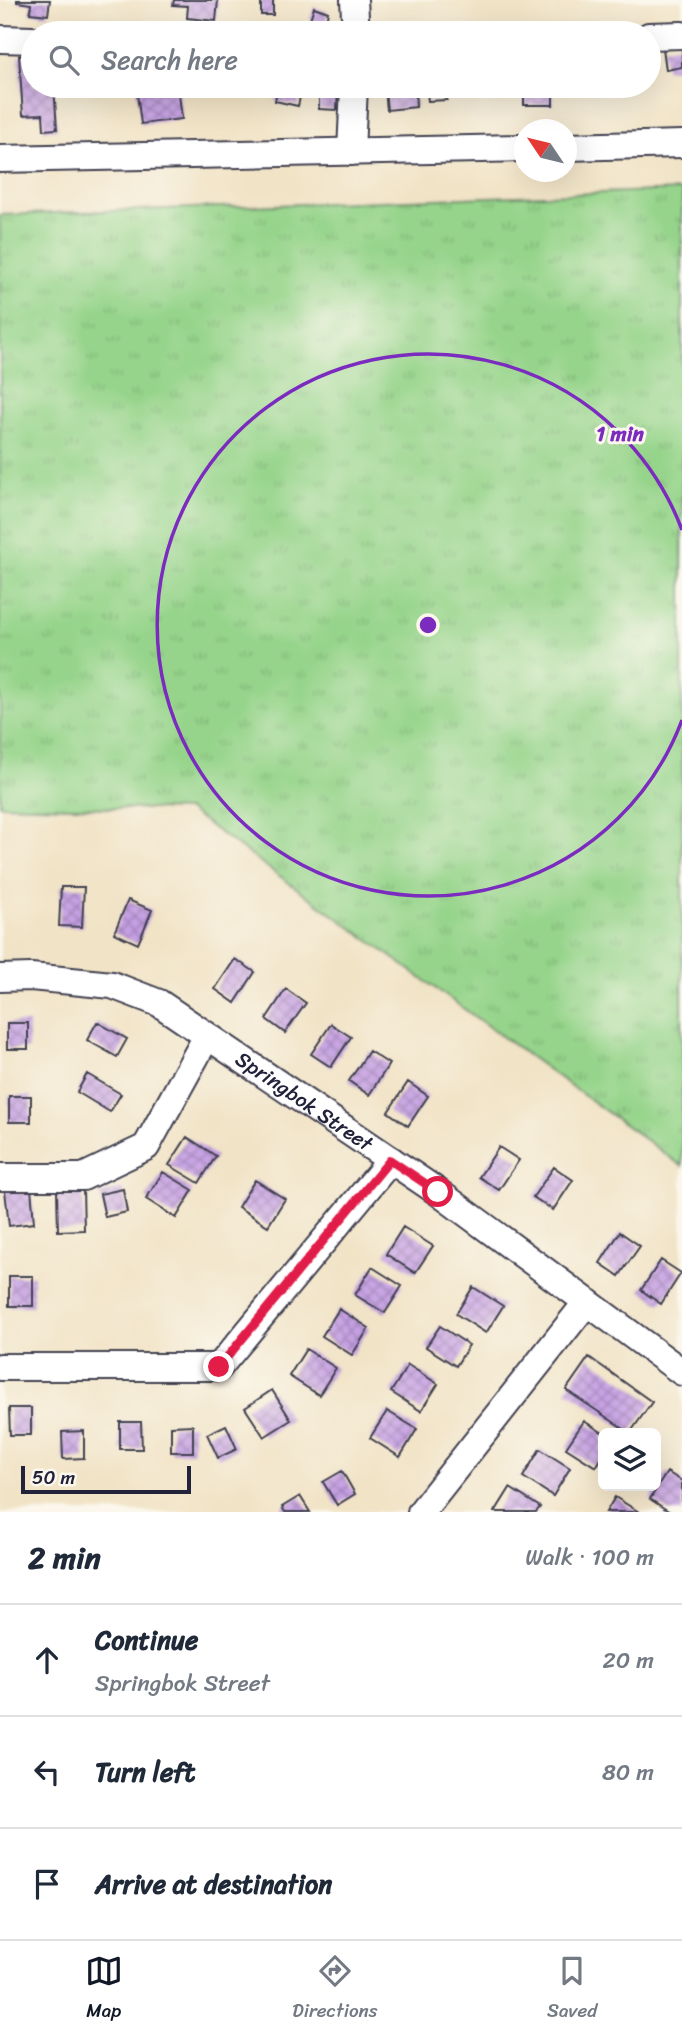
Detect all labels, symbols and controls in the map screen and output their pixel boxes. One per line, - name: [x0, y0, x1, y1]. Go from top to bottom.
- search box: [21, 21, 661, 98]
- text: Search here: [101, 37, 238, 83]
- icon: search: [45, 41, 83, 79]
- north arrow: [514, 119, 577, 182]
- text: 1 min: [596, 415, 645, 453]
- centre of rings: [416, 613, 440, 637]
- street label: Springbok Street: [227, 1041, 382, 1163]
- route start: [422, 1176, 453, 1207]
- route end: [203, 1351, 234, 1382]
- map controls: [598, 1428, 661, 1491]
- button: layers: [598, 1428, 661, 1491]
- text: 50 m: [32, 1461, 75, 1494]
- scale bar: [21, 1463, 191, 1495]
- text: 2 min: [28, 1531, 101, 1585]
- text: Walk · 100 m: [525, 1537, 654, 1578]
- text: Continue: [95, 1617, 198, 1663]
- text: 20 m: [603, 1640, 654, 1681]
- icon: ahead: [28, 1641, 66, 1679]
- text: Springbok Street: [95, 1663, 270, 1704]
- text: Turn left: [95, 1749, 195, 1795]
- text: 80 m: [602, 1752, 654, 1793]
- icon: left: [28, 1753, 66, 1791]
- text: Arrive at destination: [95, 1861, 332, 1907]
- icon: arrive: [28, 1865, 66, 1903]
- tab: Map: [85, 1952, 123, 2027]
- tab: Directions: [292, 1952, 378, 2027]
- tab: Saved: [547, 1952, 597, 2027]

